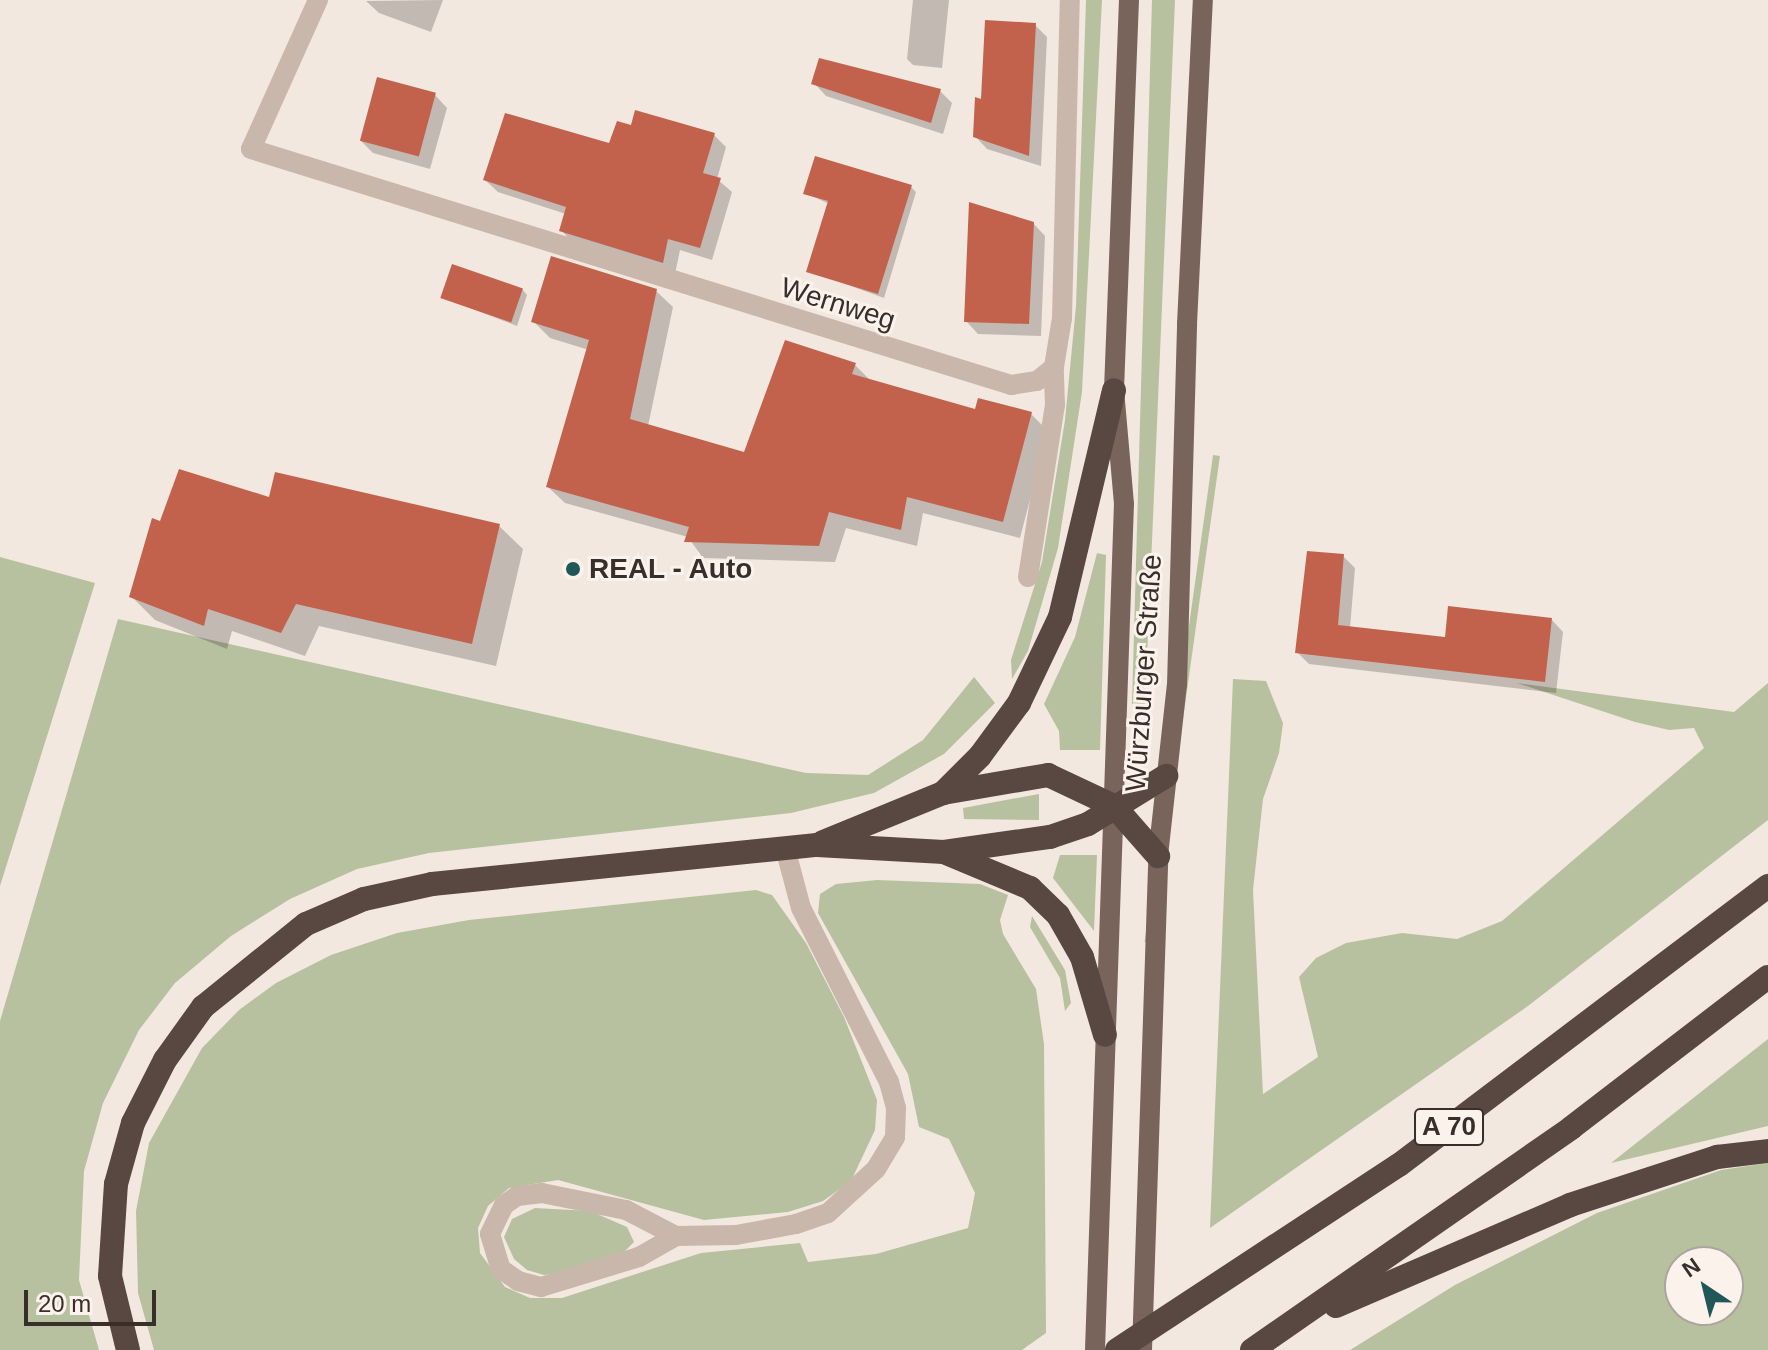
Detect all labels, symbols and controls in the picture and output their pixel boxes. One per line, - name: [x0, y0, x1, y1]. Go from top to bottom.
- street label: Wernweg: [777, 271, 899, 337]
- place label: REAL - Auto: [589, 552, 754, 586]
- street label: Würzburger Straße: [1119, 553, 1169, 793]
- marker: REAL - Auto: [564, 560, 582, 578]
- road number: A 70: [1413, 1105, 1485, 1149]
- north arrow: [1664, 1246, 1744, 1326]
- text: N: [1677, 1253, 1705, 1282]
- scale bar: [28, 1274, 160, 1324]
- text: 20 m: [38, 1290, 91, 1317]

